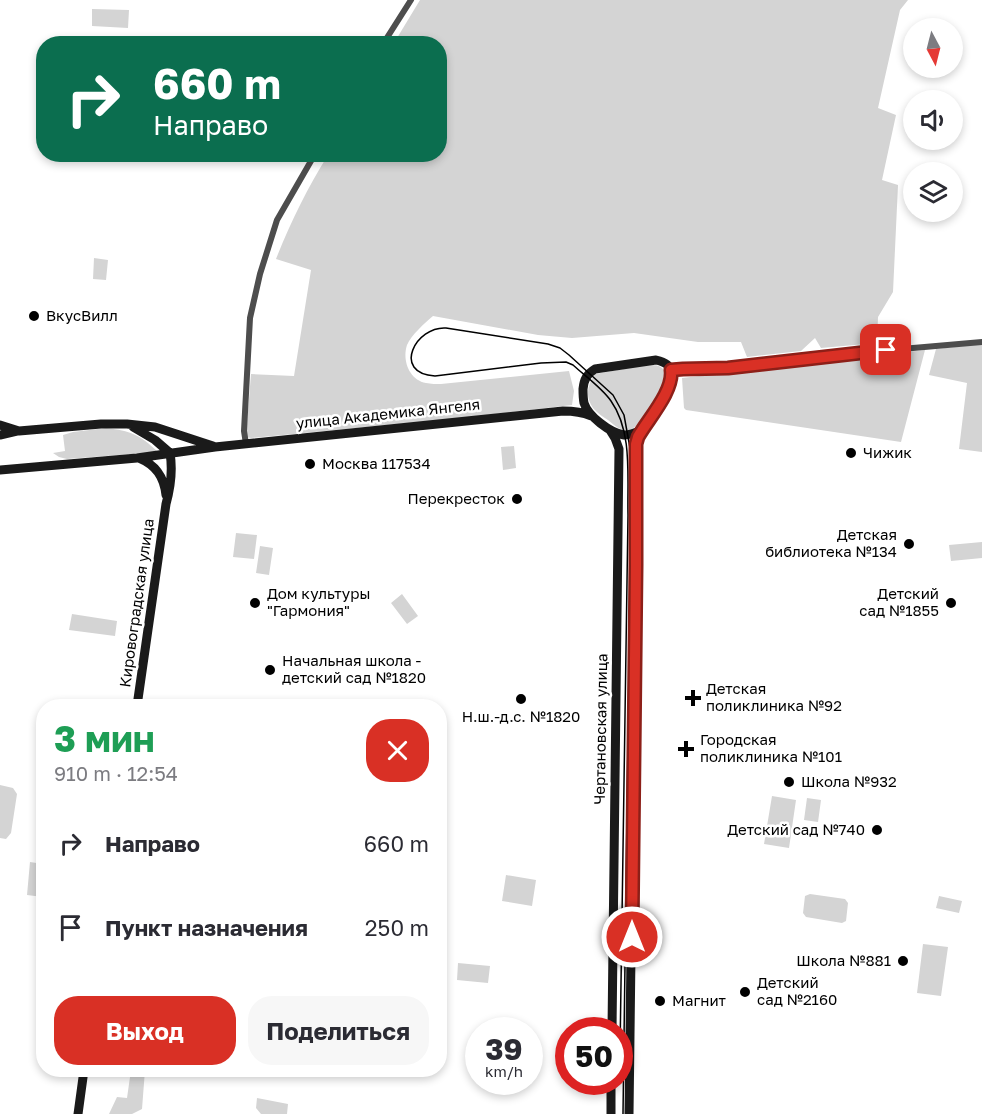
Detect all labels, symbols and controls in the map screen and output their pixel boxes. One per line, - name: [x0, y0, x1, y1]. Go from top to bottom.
- north arrow: [903, 18, 963, 78]
- map controls: [903, 18, 963, 222]
- text: 660 m: [153, 58, 281, 108]
- icon: right: [54, 60, 132, 138]
- button: sound: [903, 90, 963, 150]
- text: Направо: [153, 109, 268, 141]
- button: layers: [903, 162, 963, 222]
- place label: ВкусВилл: [46, 306, 118, 324]
- marker: ВкусВилл: [27, 309, 41, 323]
- pin: [860, 324, 911, 375]
- icon: arrive: [869, 333, 902, 366]
- street label: улица Академика Янгеля: [295, 394, 481, 432]
- place label: Чижик: [863, 443, 912, 461]
- marker: Чижик: [844, 446, 858, 460]
- place label: Москва 117534: [322, 454, 431, 472]
- marker: Москва 117534: [303, 457, 317, 471]
- place label: Перекресток: [408, 489, 505, 507]
- marker: Перекресток: [510, 492, 524, 506]
- street label: Кировоградская улица: [115, 517, 157, 688]
- place label: Детская библиотека №134: [765, 525, 897, 560]
- marker: Детская библиотека №134: [902, 537, 916, 551]
- place label: Дом культуры "Гармония": [267, 584, 370, 619]
- place label: Детский сад №1855: [859, 584, 939, 619]
- marker: Дом культуры "Гармония": [248, 596, 262, 610]
- marker: Детский сад №1855: [944, 596, 958, 610]
- place label: Начальная школа - детский сад №1820: [282, 651, 426, 686]
- street label: Чертановская улица: [590, 653, 610, 805]
- marker: Начальная школа - детский сад №1820: [263, 663, 277, 677]
- place label: Детская поликлиника №92: [706, 679, 842, 714]
- marker: Детская поликлиника №92: [684, 689, 702, 707]
- marker: Н.ш.-д.с. №1820: [514, 692, 528, 706]
- place label: Н.ш.-д.с. №1820: [462, 707, 580, 725]
- text: 3 мин: [54, 717, 155, 760]
- button: close: [366, 719, 429, 782]
- place label: Городская поликлиника №101: [700, 730, 842, 765]
- marker: Городская поликлиника №101: [677, 740, 695, 758]
- text: 910 m · 12:54: [54, 761, 178, 785]
- place label: Школа №932: [801, 772, 897, 790]
- marker: Школа №932: [782, 775, 796, 789]
- place label: Детский сад №740: [727, 820, 865, 838]
- marker: Детский сад №740: [870, 823, 884, 837]
- icon: right: [54, 827, 87, 860]
- text: Направо: [105, 830, 200, 857]
- text: 660 m: [364, 830, 429, 857]
- position arrow: [600, 905, 664, 969]
- icon: arrive: [54, 911, 87, 944]
- text: Пункт назначения: [105, 914, 308, 941]
- text: 250 m: [365, 914, 429, 941]
- place label: Школа №881: [796, 951, 891, 969]
- marker: Школа №881: [896, 954, 910, 968]
- place label: Детский сад №2160: [757, 973, 837, 1008]
- marker: Детский сад №2160: [738, 985, 752, 999]
- place label: Магнит: [672, 991, 727, 1009]
- marker: Магнит: [653, 994, 667, 1008]
- button: Выход: [54, 996, 236, 1065]
- button: Поделиться: [248, 996, 429, 1065]
- speed limit sign: 50: [555, 1017, 633, 1095]
- text: 39: [485, 1031, 523, 1067]
- text: km/h: [485, 1062, 523, 1080]

